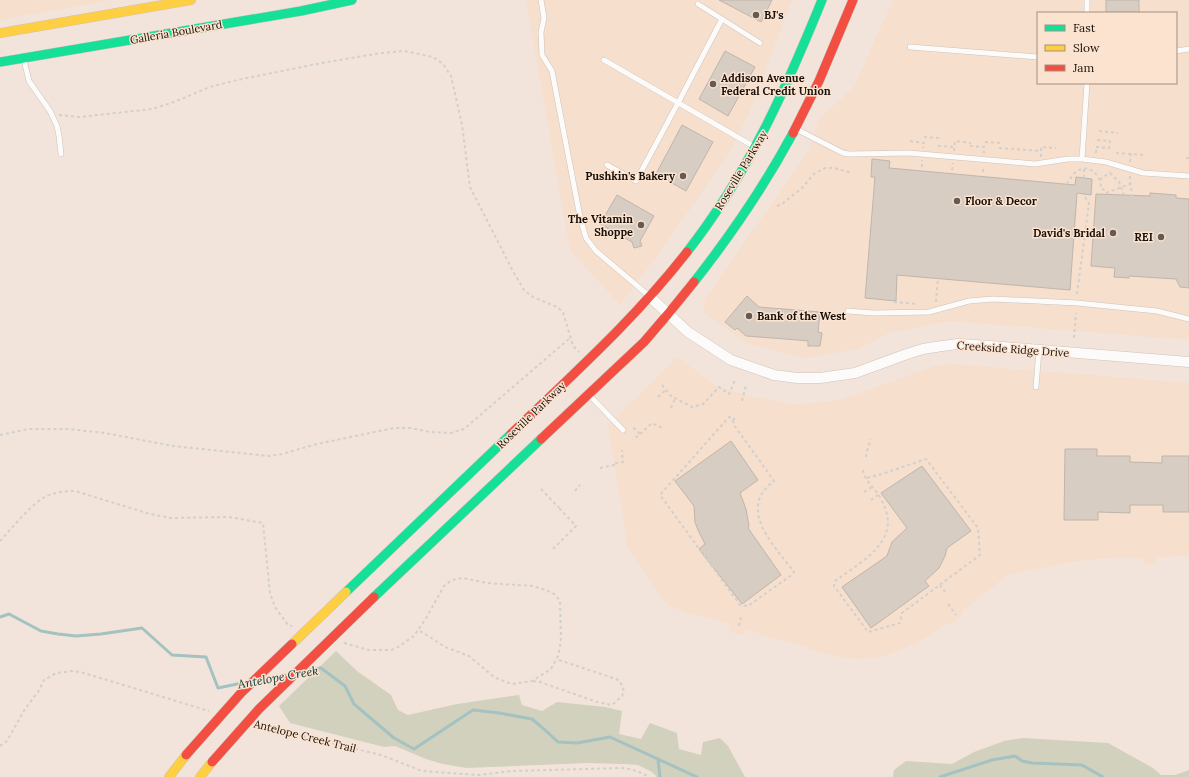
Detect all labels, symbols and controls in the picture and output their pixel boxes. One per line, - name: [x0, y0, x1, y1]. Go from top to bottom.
- place label: BJ's: [764, 8, 784, 22]
- marker: BJ's: [751, 10, 761, 20]
- legend: [1037, 12, 1177, 84]
- street label: Galleria Boulevard: [129, 17, 224, 47]
- text: Fast: [1073, 20, 1096, 35]
- text: Slow: [1073, 40, 1100, 55]
- text: Jam: [1072, 60, 1094, 75]
- place label: Addison Avenue Federal Credit Union: [721, 71, 831, 98]
- marker: Addison Avenue Federal Credit Union: [708, 79, 718, 89]
- street label: Roseville Parkway: [712, 127, 770, 212]
- place label: Pushkin's Bakery: [585, 169, 676, 183]
- marker: Pushkin's Bakery: [678, 171, 688, 181]
- place label: Floor & Decor: [965, 194, 1038, 208]
- marker: Floor & Decor: [952, 196, 962, 206]
- place label: The Vitamin Shoppe: [568, 212, 633, 239]
- marker: The Vitamin Shoppe: [636, 220, 646, 230]
- place label: David's Bridal: [1033, 226, 1106, 240]
- marker: David's Bridal: [1108, 228, 1118, 238]
- place label: REI: [1134, 230, 1153, 244]
- marker: REI: [1156, 232, 1166, 242]
- place label: Bank of the West: [757, 309, 846, 323]
- marker: Bank of the West: [744, 311, 754, 321]
- street label: Creekside Ridge Drive: [956, 338, 1070, 360]
- street label: Roseville Parkway: [494, 378, 569, 452]
- water label: Antelope Creek: [236, 663, 319, 692]
- street label: Antelope Creek Trail: [251, 716, 358, 755]

